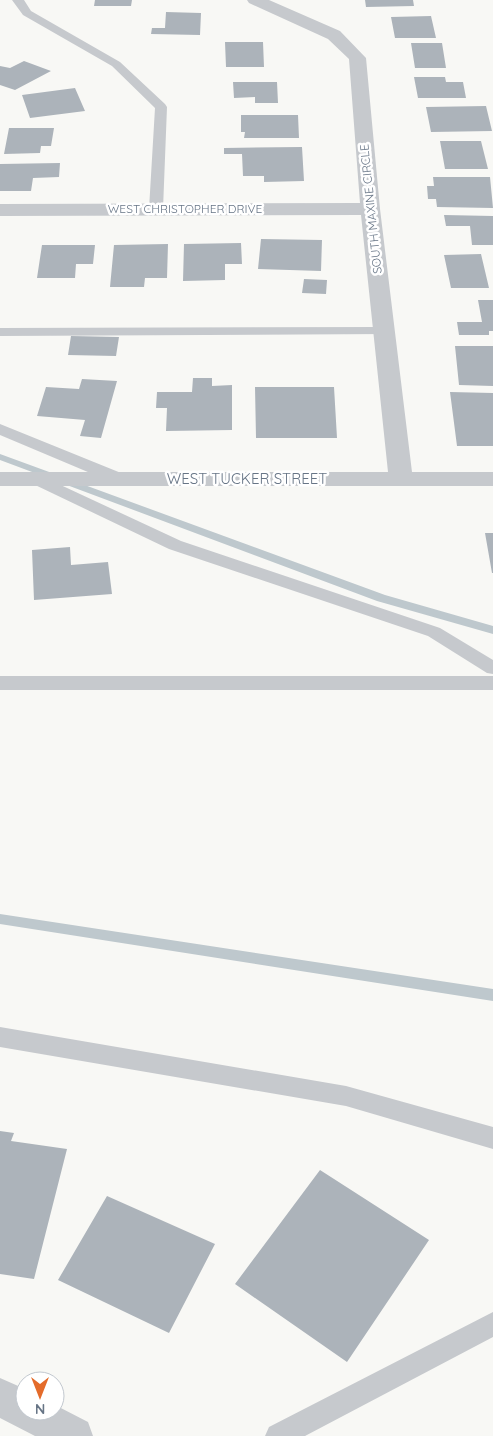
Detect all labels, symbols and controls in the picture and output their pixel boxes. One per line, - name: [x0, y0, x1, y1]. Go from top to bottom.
- street label: SOUTH MAXINE CIRCLE: [356, 143, 385, 275]
- street label: WEST CHRISTOPHER DRIVE: [108, 201, 262, 216]
- street label: WEST TUCKER STREET: [167, 469, 327, 488]
- north arrow: [15, 1371, 65, 1421]
- text: N: [35, 1400, 45, 1418]

